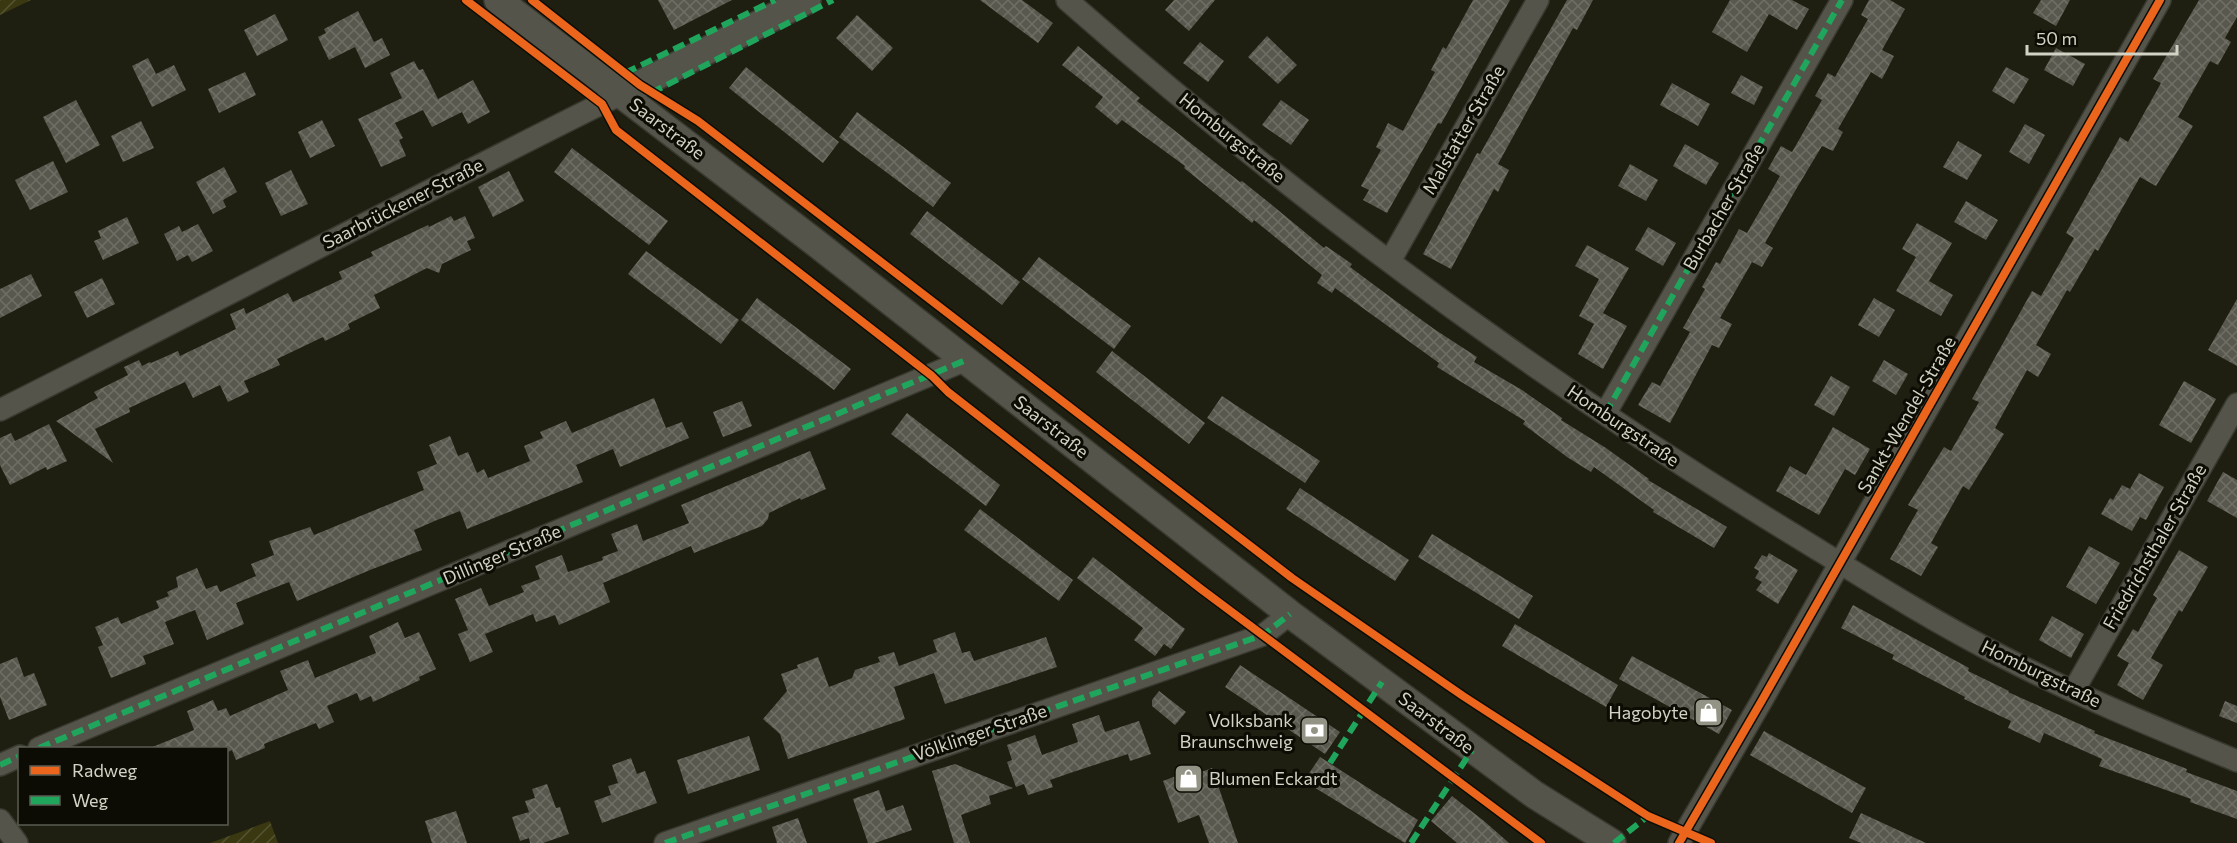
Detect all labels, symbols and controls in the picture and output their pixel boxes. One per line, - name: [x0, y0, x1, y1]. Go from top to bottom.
- scale bar: [2027, 18, 2177, 56]
- text: 50 m: [2036, 27, 2077, 49]
- street label: Malstatter Straße: [1417, 61, 1509, 198]
- street label: Homburgstraße: [1175, 88, 1290, 187]
- street label: Saarstraße: [626, 93, 710, 164]
- street label: Burbacher Straße: [1678, 139, 1768, 274]
- street label: Saarbrückener Straße: [319, 153, 487, 253]
- street label: Sankt-Wendel-Straße: [1852, 332, 1960, 497]
- street label: Homburgstraße: [1564, 380, 1684, 471]
- street label: Saarstraße: [1010, 390, 1093, 462]
- street label: Friedrichsthaler Straße: [2098, 460, 2210, 633]
- street label: Dillinger Straße: [439, 519, 564, 589]
- street label: Homburgstraße: [1978, 635, 2105, 711]
- street label: Saarstraße: [1395, 687, 1479, 758]
- shop icon: Hagobyte: [1693, 697, 1725, 729]
- street label: Völklinger Straße: [910, 699, 1049, 765]
- place label: Hagobyte: [1608, 701, 1688, 723]
- place label: Volksbank Braunschweig: [1179, 709, 1293, 752]
- bank icon: Volksbank Braunschweig: [1298, 715, 1330, 747]
- legend: [18, 747, 228, 825]
- text: Radweg: [72, 759, 137, 781]
- shop icon: Blumen Eckardt: [1172, 763, 1204, 795]
- place label: Blumen Eckardt: [1209, 767, 1338, 789]
- text: Weg: [72, 789, 109, 811]

